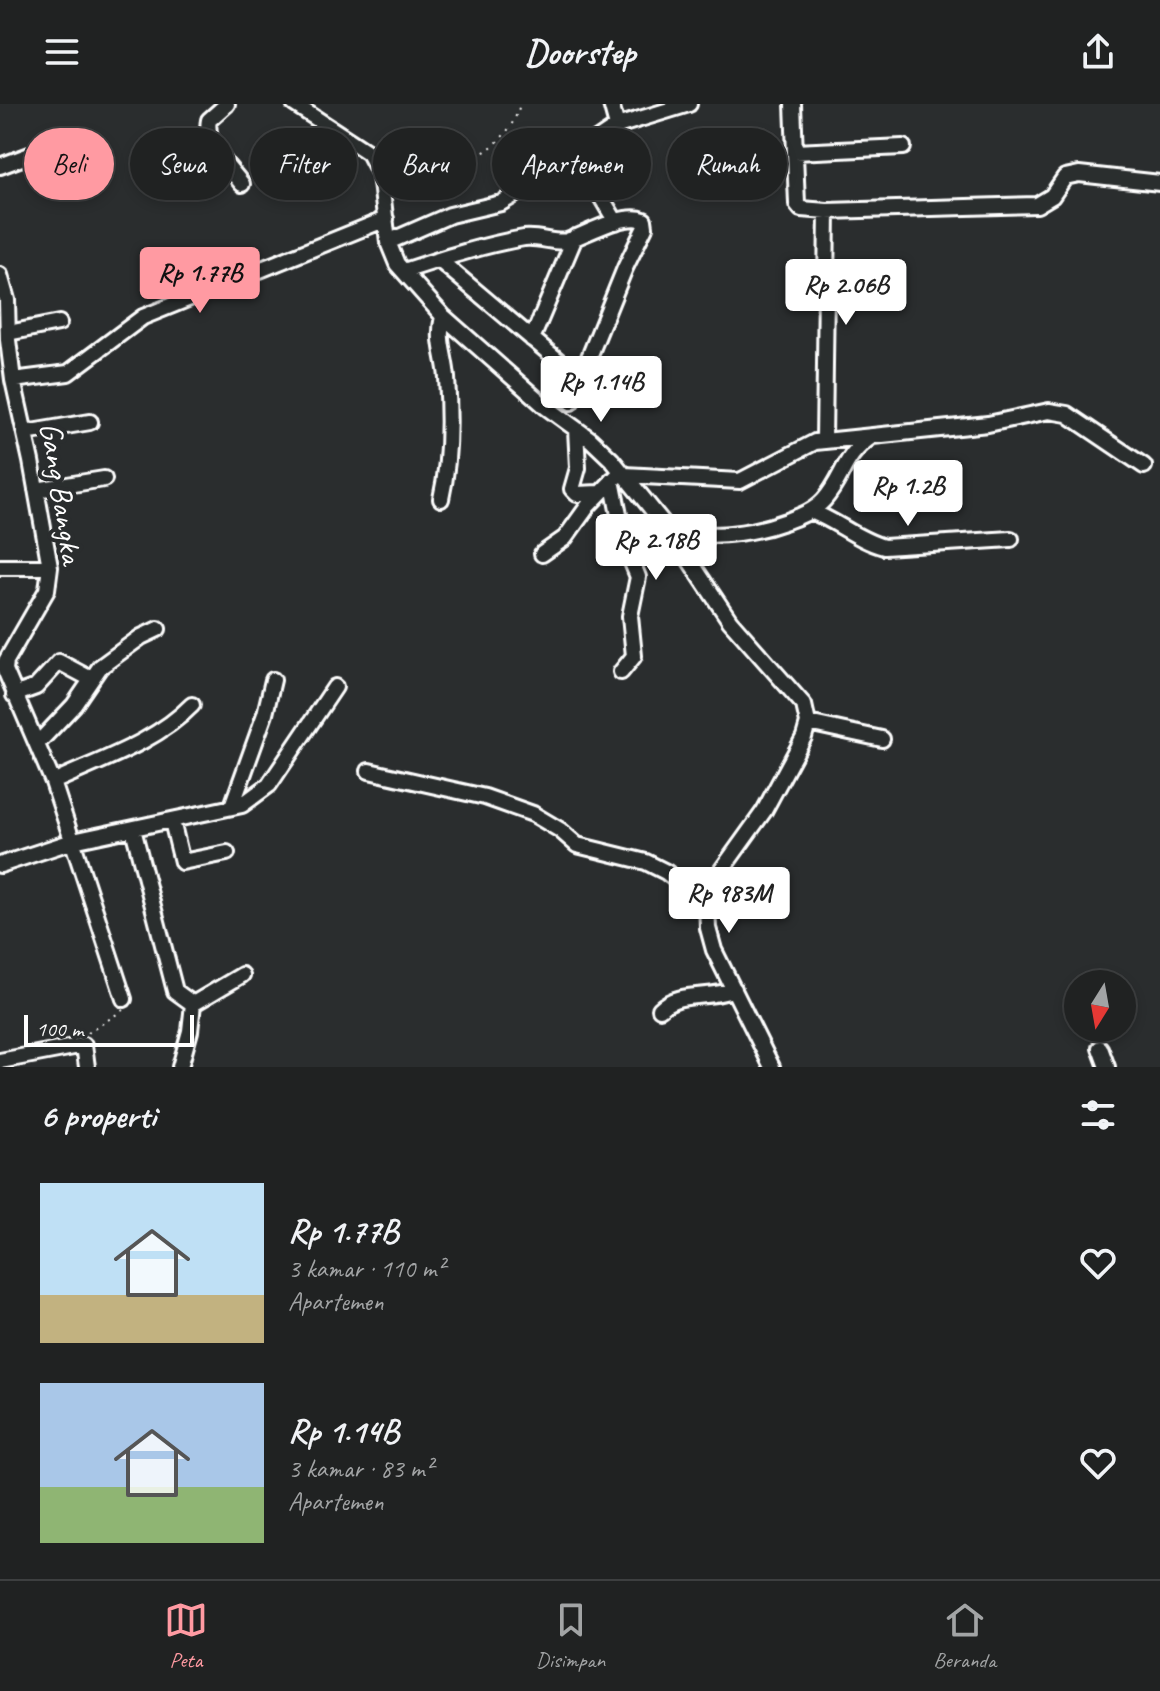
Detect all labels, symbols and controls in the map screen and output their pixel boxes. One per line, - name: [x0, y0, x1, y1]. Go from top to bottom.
- text: Doorstep: [525, 29, 635, 75]
- icon: menu: [40, 30, 84, 74]
- icon: share: [1076, 30, 1120, 74]
- chip: Beli: [24, 128, 114, 200]
- chip: Sewa: [130, 128, 234, 200]
- chip: Filter: [250, 128, 357, 200]
- chip: Baru: [373, 128, 476, 200]
- chip: Apartemen: [492, 128, 651, 200]
- chip: Rumah: [667, 128, 787, 200]
- pin: Rp 1.77B: [117, 247, 283, 315]
- text: Rp 1.77B: [158, 256, 242, 289]
- pin: Rp 2.06B: [763, 259, 929, 327]
- text: Rp 2.06B: [803, 268, 889, 301]
- pin: Rp 1.14B: [518, 356, 684, 424]
- text: Rp 1.14B: [559, 365, 643, 398]
- street label: Gang Bangka: [30, 419, 93, 570]
- pin: Rp 1.2B: [834, 460, 982, 528]
- text: Rp 1.2B: [872, 469, 944, 502]
- pin: Rp 2.18B: [573, 514, 739, 582]
- text: Rp 2.18B: [614, 523, 698, 556]
- pin: Rp 983M: [655, 867, 803, 935]
- text: Rp 983M: [687, 876, 771, 909]
- north arrow: [1064, 970, 1136, 1042]
- map controls: [1064, 970, 1136, 1042]
- scale bar: [24, 1011, 194, 1047]
- text: 100 m: [36, 1015, 83, 1043]
- icon: filters: [1076, 1093, 1120, 1137]
- text: 6 properti: [40, 1094, 156, 1137]
- text: Rp 1.77B: [288, 1209, 398, 1252]
- icon: home: [104, 1215, 200, 1311]
- icon: heart: [1076, 1241, 1120, 1285]
- text: 3 kamar · 110 m²: [288, 1252, 444, 1285]
- text: Apartemen: [288, 1285, 383, 1318]
- text: Rp 1.14B: [288, 1409, 399, 1452]
- icon: home: [104, 1415, 200, 1511]
- icon: heart: [1076, 1441, 1120, 1485]
- text: 3 kamar · 83 m²: [288, 1452, 433, 1485]
- text: Apartemen: [288, 1485, 383, 1518]
- tab: Peta: [164, 1598, 208, 1674]
- tab: Disimpan: [536, 1598, 605, 1674]
- tab: Beranda: [933, 1598, 996, 1674]

